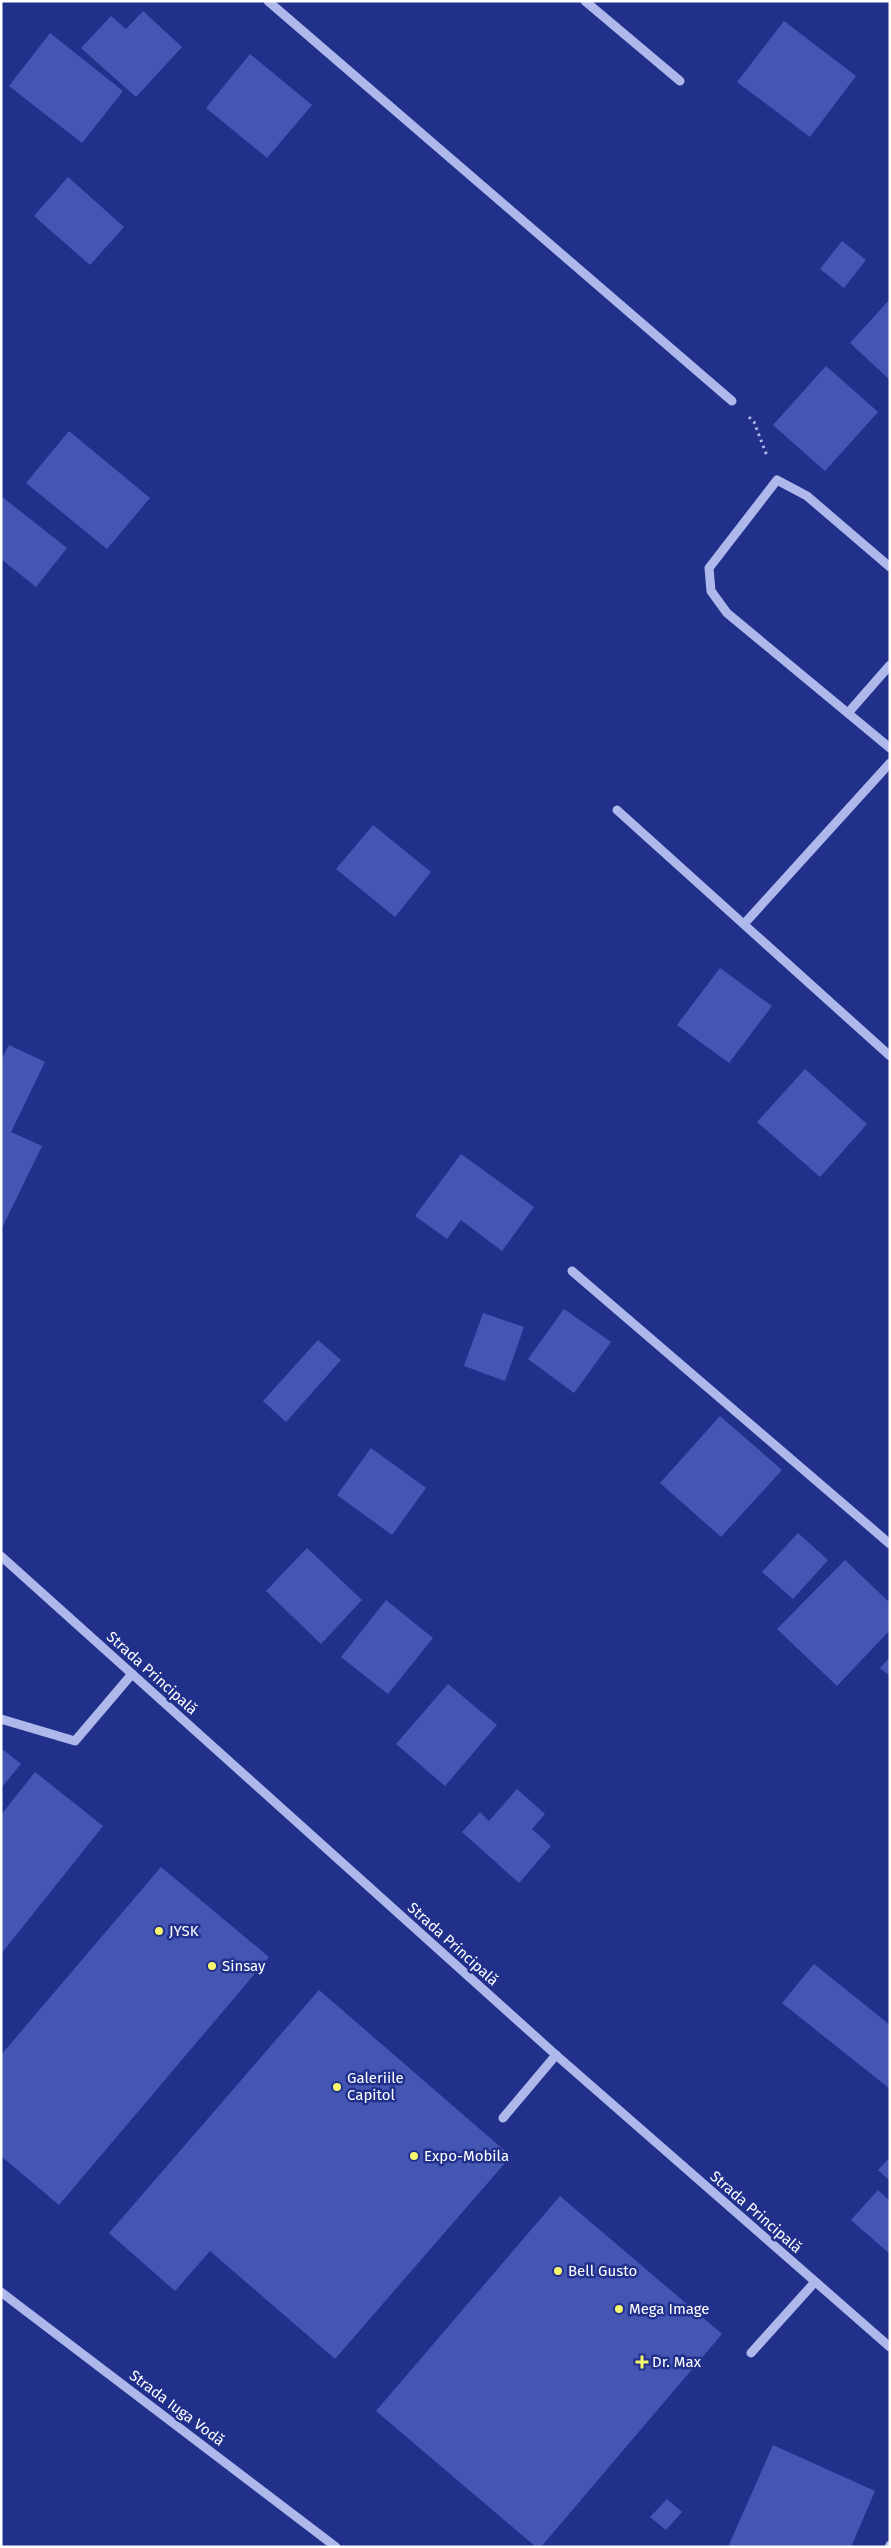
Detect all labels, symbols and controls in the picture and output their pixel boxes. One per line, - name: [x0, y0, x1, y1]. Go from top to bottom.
- street label: Strada Principală: [103, 1628, 201, 1718]
- street label: Strada Principală: [404, 1899, 502, 1989]
- place label: JYSK: [169, 1922, 199, 1940]
- marker: JYSK: [153, 1925, 165, 1937]
- place label: Sinsay: [222, 1957, 266, 1975]
- marker: Sinsay: [206, 1960, 218, 1972]
- place label: Galeriile Capitol: [347, 2069, 404, 2104]
- marker: Galeriile Capitol: [331, 2081, 343, 2093]
- place label: Expo-Mobila: [424, 2147, 509, 2165]
- marker: Expo-Mobila: [408, 2150, 420, 2162]
- street label: Strada Principală: [706, 2167, 806, 2257]
- place label: Bell Gusto: [568, 2262, 637, 2280]
- marker: Bell Gusto: [552, 2265, 564, 2277]
- place label: Mega Image: [629, 2300, 710, 2318]
- marker: Mega Image: [613, 2303, 625, 2315]
- place label: Dr. Max: [652, 2353, 702, 2371]
- marker: Dr. Max: [636, 2356, 648, 2368]
- street label: Strada Iuga Vodă: [126, 2366, 228, 2450]

